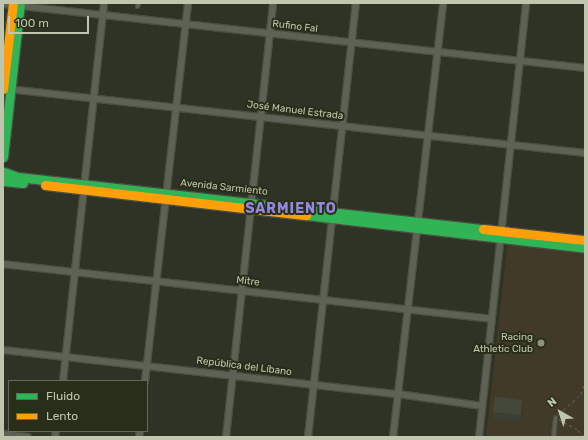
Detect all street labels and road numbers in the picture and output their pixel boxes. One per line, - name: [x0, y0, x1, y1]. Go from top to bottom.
- street label: Rufino Fal: [272, 18, 318, 36]
- street label: José Manuel Estrada: [246, 99, 344, 123]
- street label: Avenida Sarmiento: [180, 177, 268, 199]
- street label: Mitre: [236, 275, 260, 289]
- street label: República del Líbano: [196, 355, 292, 379]

